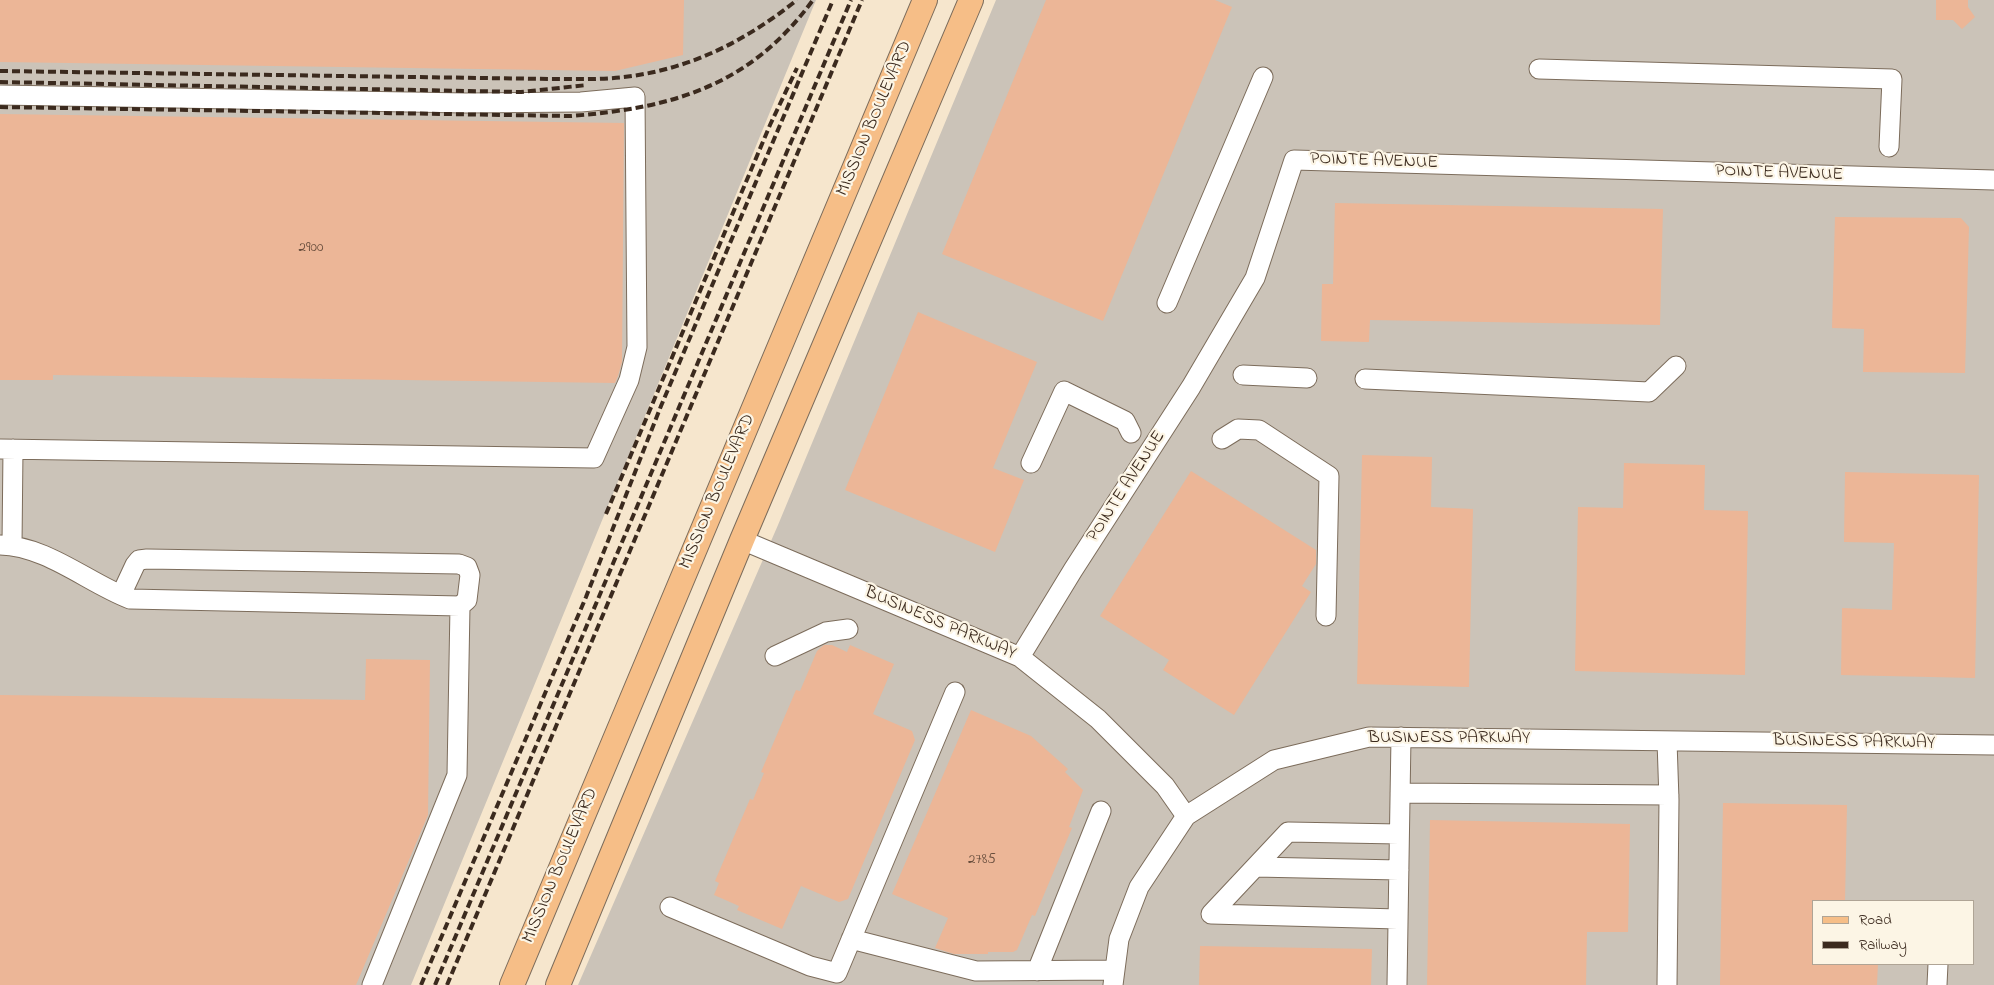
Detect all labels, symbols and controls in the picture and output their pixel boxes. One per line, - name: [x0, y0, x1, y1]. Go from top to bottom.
- street label: MISSION BOULEVARD: [833, 38, 917, 200]
- street label: POINTE AVENUE: [1310, 149, 1438, 175]
- street label: POINTE AVENUE: [1715, 161, 1843, 187]
- house number: 2900: [299, 240, 323, 258]
- street label: MISSION BOULEVARD: [676, 411, 760, 573]
- street label: POINTE AVENUE: [1083, 427, 1171, 547]
- street label: BUSINESS PARKWAY: [861, 582, 1019, 666]
- street label: BUSINESS PARKWAY: [1368, 728, 1530, 750]
- street label: BUSINESS PARKWAY: [1773, 731, 1935, 755]
- street label: MISSION BOULEVARD: [519, 785, 603, 947]
- house number: 2785: [968, 852, 996, 870]
- legend: [1812, 900, 1974, 965]
- text: Road: [1859, 909, 1892, 931]
- text: Railway: [1859, 934, 1907, 956]

